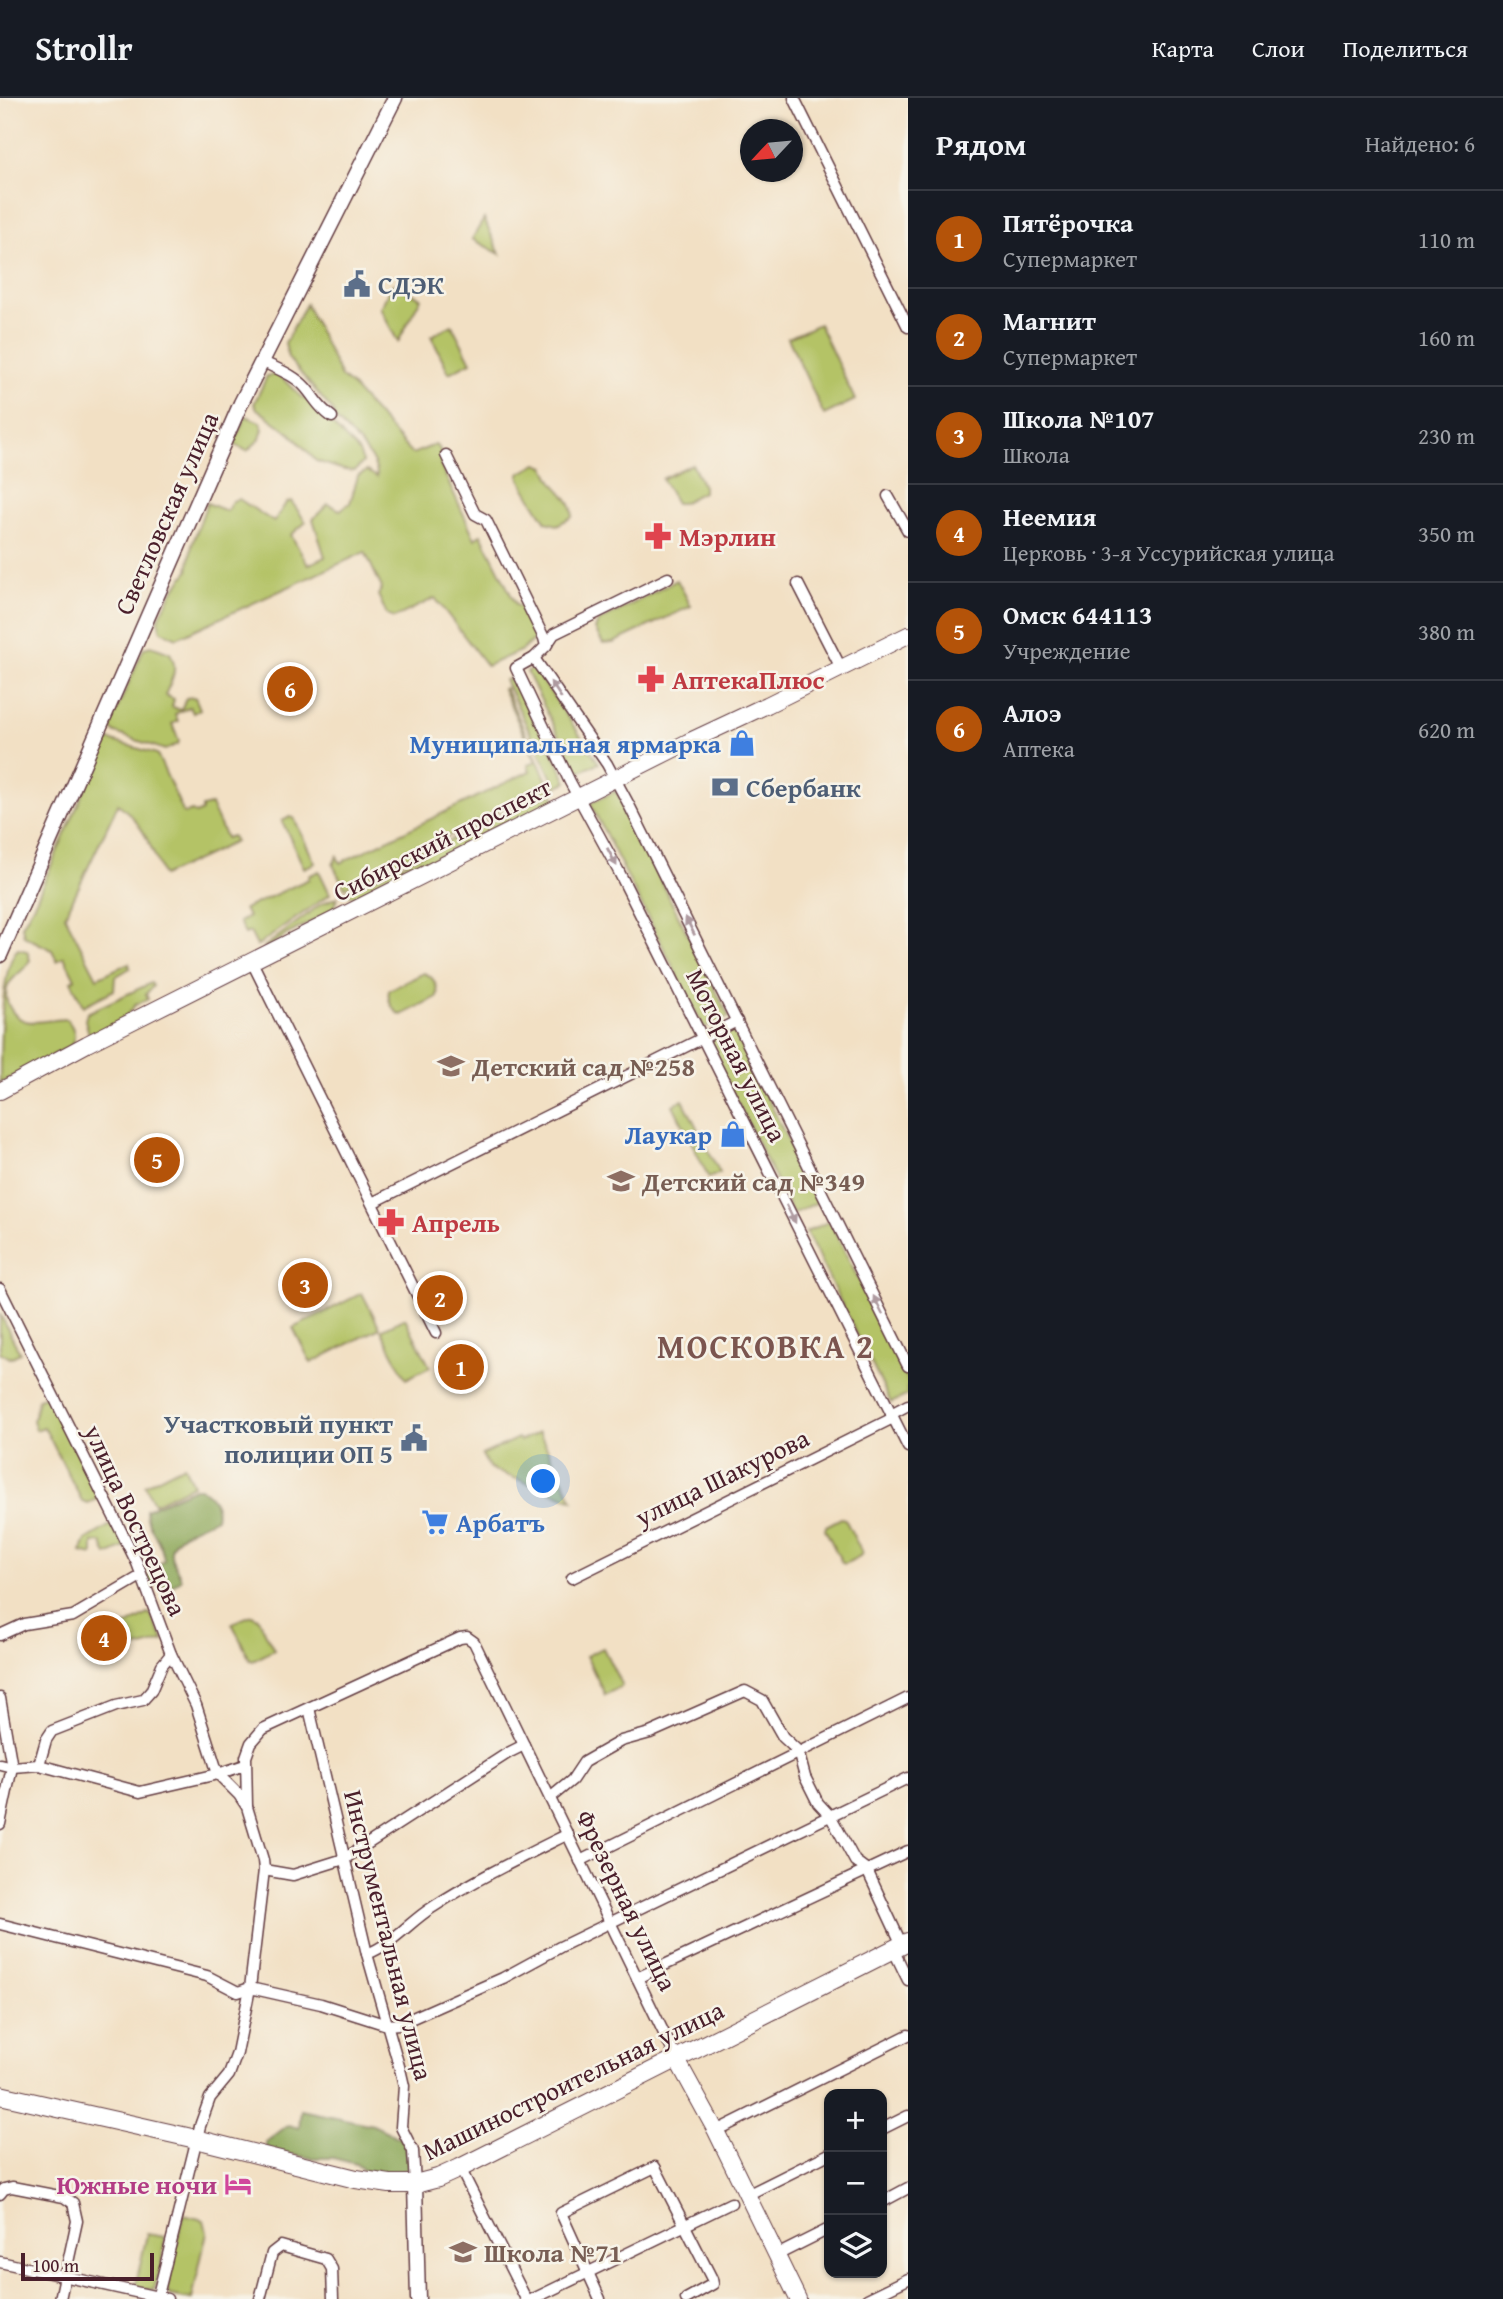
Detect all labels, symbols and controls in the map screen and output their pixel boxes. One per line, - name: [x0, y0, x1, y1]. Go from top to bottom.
- text: Strollr: [35, 24, 133, 72]
- text: Карта: [1152, 31, 1214, 66]
- text: Слои: [1252, 31, 1305, 66]
- text: Поделиться: [1343, 31, 1468, 66]
- north arrow: [740, 119, 803, 182]
- text: Рядом: [936, 122, 1027, 166]
- text: Найдено: 6: [1365, 127, 1475, 160]
- text: Пятёрочка: [1003, 203, 1133, 242]
- text: 1: [953, 223, 965, 256]
- text: 110 m: [1418, 223, 1475, 256]
- text: Супермаркет: [1003, 242, 1137, 275]
- place label: СДЭК: [378, 265, 445, 304]
- public building icon: СДЭК: [342, 269, 372, 299]
- text: Магнит: [1003, 301, 1096, 340]
- text: 2: [953, 321, 965, 354]
- text: 160 m: [1418, 321, 1475, 354]
- text: Супермаркет: [1003, 340, 1137, 373]
- text: Школа №107: [1003, 399, 1155, 438]
- street label: Светловская улица: [104, 405, 228, 621]
- text: 3: [953, 419, 965, 452]
- text: 230 m: [1418, 419, 1475, 452]
- text: Школа: [1003, 438, 1070, 471]
- text: Неемия: [1003, 497, 1096, 536]
- place label: Мэрлин: [679, 517, 776, 556]
- text: 4: [953, 517, 965, 550]
- text: 350 m: [1418, 517, 1475, 550]
- pharmacy icon: Мэрлин: [643, 521, 673, 551]
- text: Церковь · 3-я Уссурийская улица: [1003, 536, 1334, 569]
- text: Омск 644113: [1003, 595, 1152, 634]
- text: 5: [953, 615, 965, 648]
- text: 380 m: [1418, 615, 1475, 648]
- text: Учреждение: [1003, 634, 1130, 667]
- place label: АптекаПлюс: [672, 660, 824, 699]
- pin: 6: [267, 663, 313, 715]
- pharmacy icon: АптекаПлюс: [636, 664, 666, 694]
- one-way arrow: [549, 681, 563, 699]
- text: Алоэ: [1003, 693, 1062, 732]
- text: 6: [953, 713, 965, 746]
- text: 620 m: [1418, 713, 1475, 746]
- place label: Муниципальная ярмарка: [409, 724, 722, 763]
- shop icon: Муниципальная ярмарка: [727, 728, 757, 758]
- text: Аптека: [1003, 732, 1075, 765]
- street label: Сибирский проспект: [326, 767, 558, 911]
- place label: Сбербанк: [746, 768, 861, 807]
- bank icon: Сбербанк: [710, 772, 740, 802]
- one-way arrow: [605, 848, 617, 868]
- one-way arrow: [684, 916, 695, 936]
- street label: Моторная улица: [676, 961, 798, 1149]
- place label: Детский сад №258: [471, 1047, 695, 1086]
- school or university icon: Детский сад №258: [436, 1051, 466, 1081]
- place label: Лаукар: [624, 1115, 712, 1154]
- shop icon: Лаукар: [718, 1119, 748, 1149]
- pin: 5: [134, 1134, 180, 1186]
- place label: Детский сад №349: [641, 1162, 865, 1201]
- school or university icon: Детский сад №349: [606, 1166, 636, 1196]
- place label: Апрель: [412, 1203, 500, 1242]
- one-way arrow: [785, 1204, 796, 1224]
- pharmacy icon: Апрель: [376, 1207, 406, 1237]
- pin: 3: [282, 1259, 328, 1311]
- pin: 2: [417, 1272, 463, 1324]
- one-way arrow: [872, 1295, 883, 1315]
- district label: МОСКОВКА 2: [657, 1322, 875, 1370]
- pin: 1: [438, 1341, 484, 1393]
- place label: Участковый пункт полиции ОП 5: [164, 1404, 393, 1473]
- street label: улица Вострецова: [74, 1417, 198, 1623]
- street label: улица Шакурова: [628, 1418, 816, 1536]
- public building icon: Участковый пункт полиции ОП 5: [399, 1423, 429, 1453]
- your location: [526, 1464, 560, 1498]
- place label: Арбатъ: [456, 1503, 545, 1542]
- supermarket icon: Арбатъ: [420, 1507, 450, 1537]
- pin: 4: [81, 1612, 127, 1664]
- street label: Инструментальная улица: [334, 1786, 444, 2085]
- street label: Фрезерная улица: [566, 1803, 688, 1998]
- street label: Машиностроительная улица: [416, 1990, 731, 2170]
- map controls: [824, 2089, 887, 2278]
- button: +: [824, 2089, 887, 2152]
- button: −: [824, 2152, 887, 2215]
- place label: Южные ночи: [57, 2165, 217, 2204]
- hotel icon: Южные ночи: [223, 2169, 253, 2199]
- button: layers: [824, 2215, 887, 2278]
- place label: Школа №71: [484, 2233, 622, 2272]
- school or university icon: Школа №71: [448, 2237, 478, 2267]
- scale bar: [21, 2250, 154, 2282]
- text: 100 m: [32, 2251, 79, 2279]

